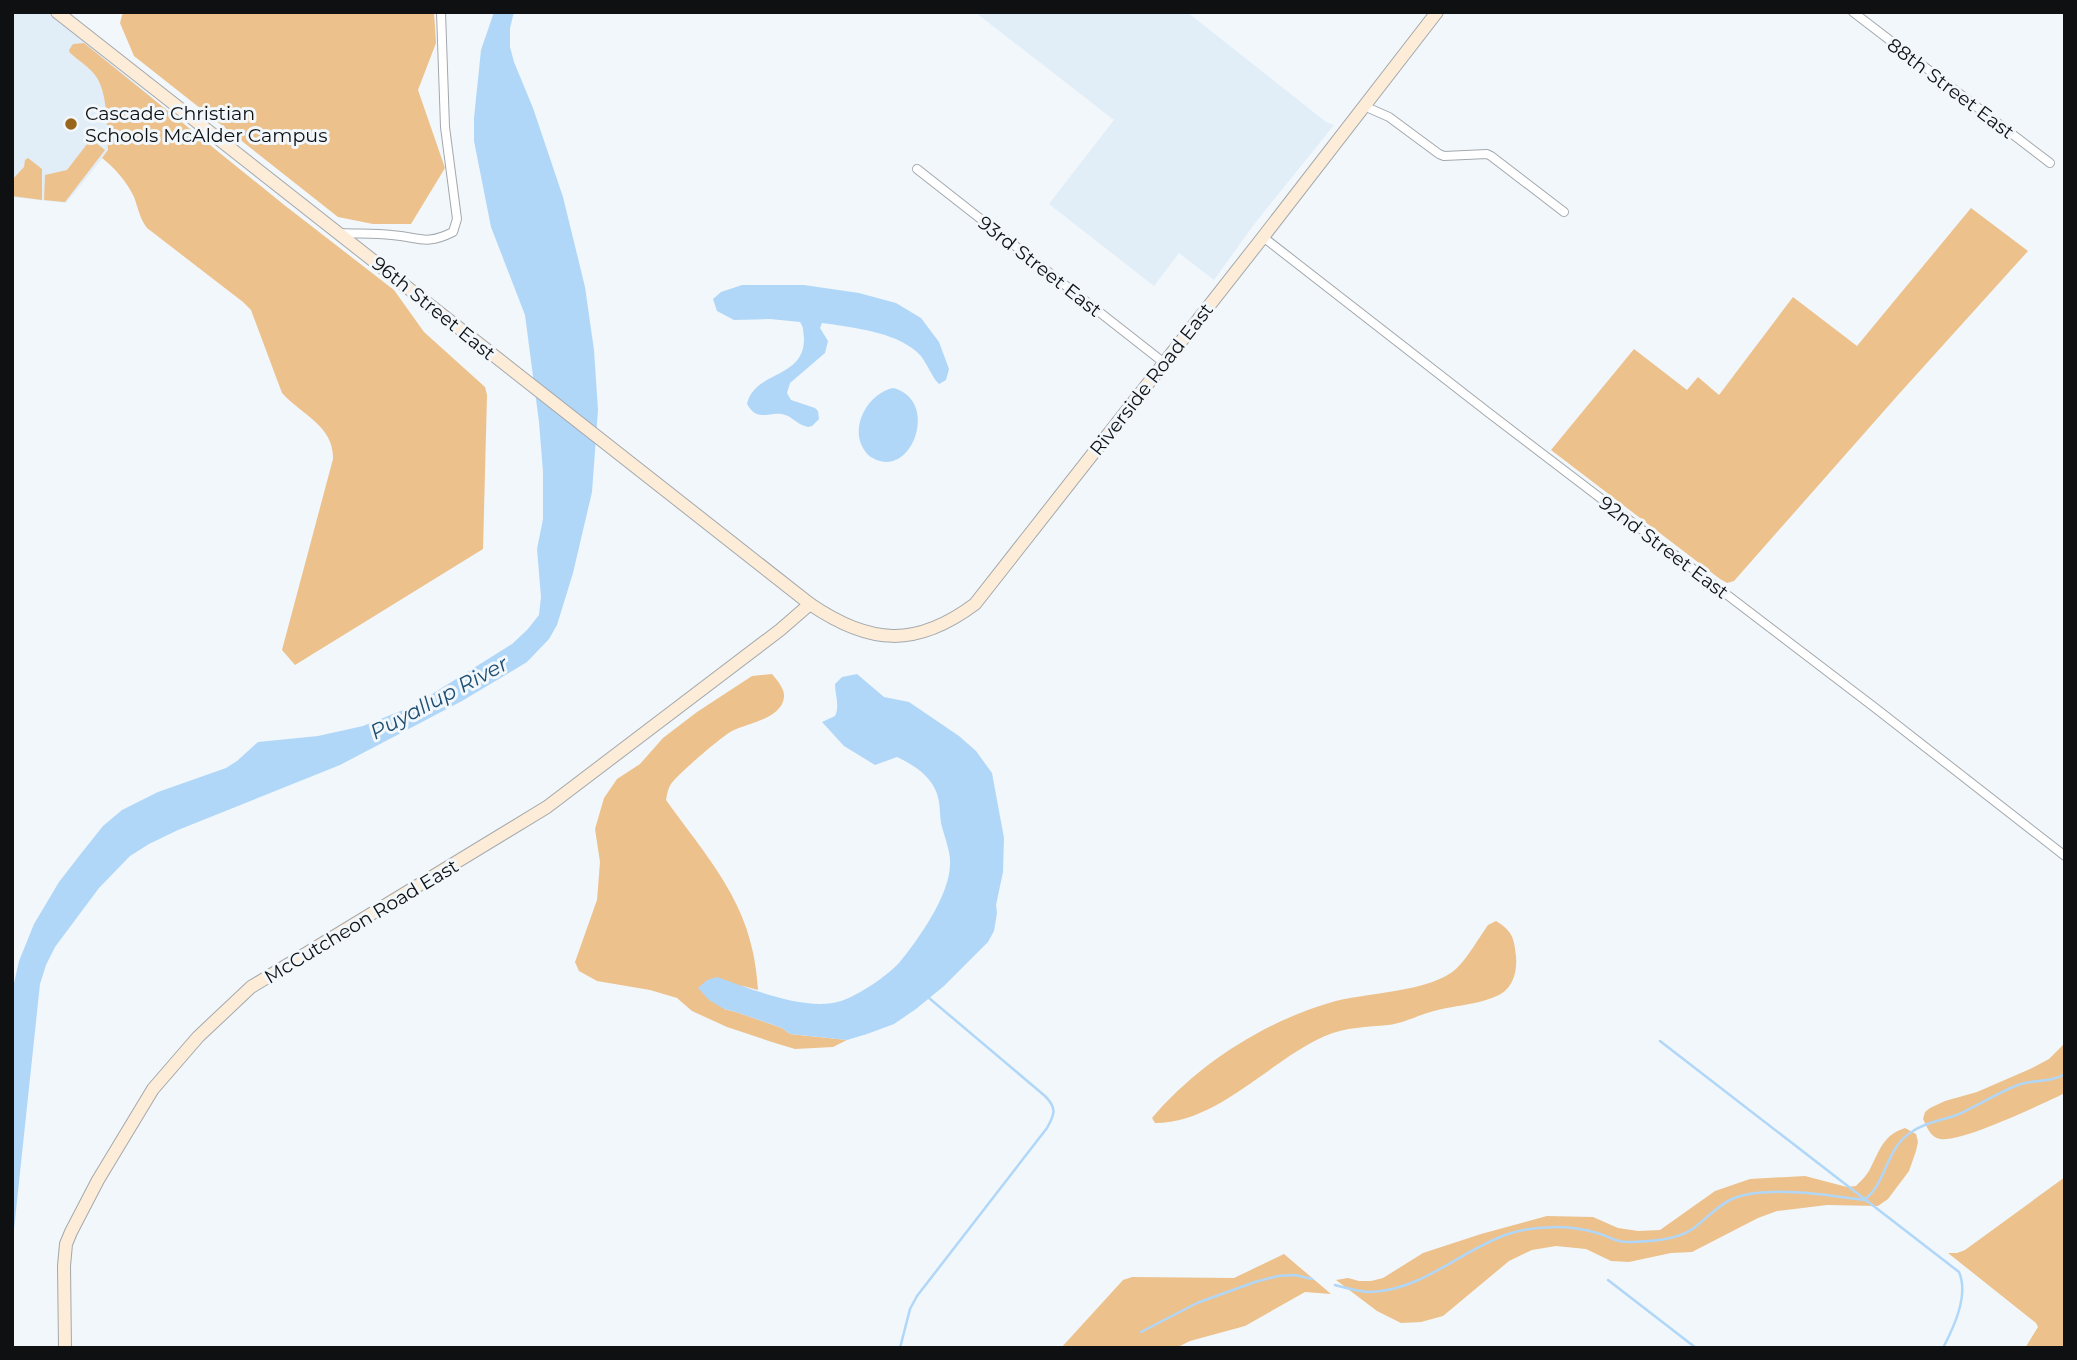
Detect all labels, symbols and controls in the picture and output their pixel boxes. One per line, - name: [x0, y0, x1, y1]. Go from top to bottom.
- street label: 88th Street East: [1883, 33, 2019, 144]
- place label: Cascade Christian Schools McAlder Campus: [85, 102, 327, 147]
- marker: Cascade Christian Schools McAlder Campus: [63, 116, 79, 132]
- street label: 93rd Street East: [973, 211, 1106, 322]
- street label: 96th Street East: [367, 252, 500, 365]
- street label: Riverside Road East: [1085, 298, 1218, 460]
- street label: 92nd Street East: [1594, 491, 1733, 604]
- water label: Puyallup River: [366, 650, 512, 744]
- street label: McCutcheon Road East: [260, 854, 463, 988]

